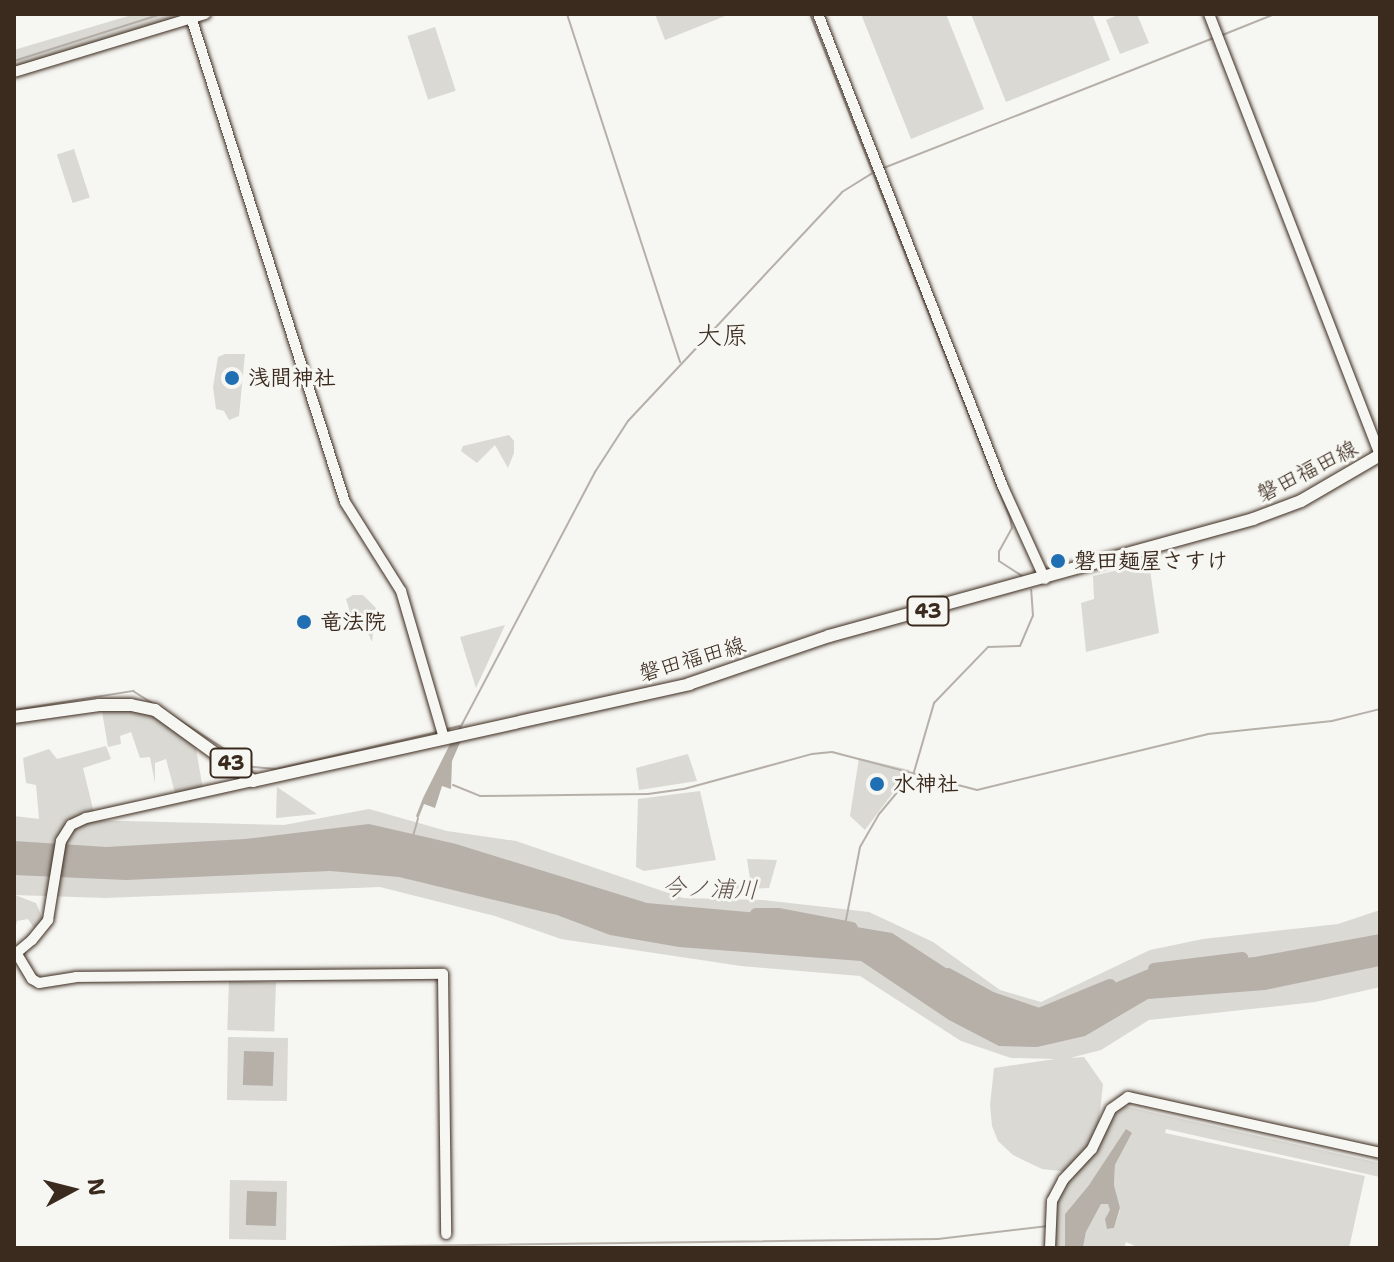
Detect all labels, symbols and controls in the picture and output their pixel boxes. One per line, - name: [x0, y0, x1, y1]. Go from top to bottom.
- district label: 大原: [696, 319, 748, 351]
- place label: 浅間神社: [248, 365, 336, 391]
- marker: 浅間神社: [223, 369, 241, 387]
- street label: 磐田福田線: [1252, 434, 1362, 508]
- place label: 磐田麺屋さすけ: [1074, 548, 1228, 574]
- marker: 磐田麺屋さすけ: [1049, 552, 1067, 570]
- road number: 43: [906, 595, 950, 627]
- place label: 竜法院: [320, 609, 386, 635]
- marker: 竜法院: [295, 613, 313, 631]
- street label: 磐田福田線: [635, 631, 749, 687]
- road number: 43: [209, 747, 253, 779]
- place label: 水神社: [893, 771, 959, 797]
- marker: 水神社: [868, 775, 886, 793]
- water label: 今ノ浦川: [662, 873, 758, 905]
- north arrow: [32, 1150, 112, 1230]
- text: N: [81, 1177, 112, 1197]

